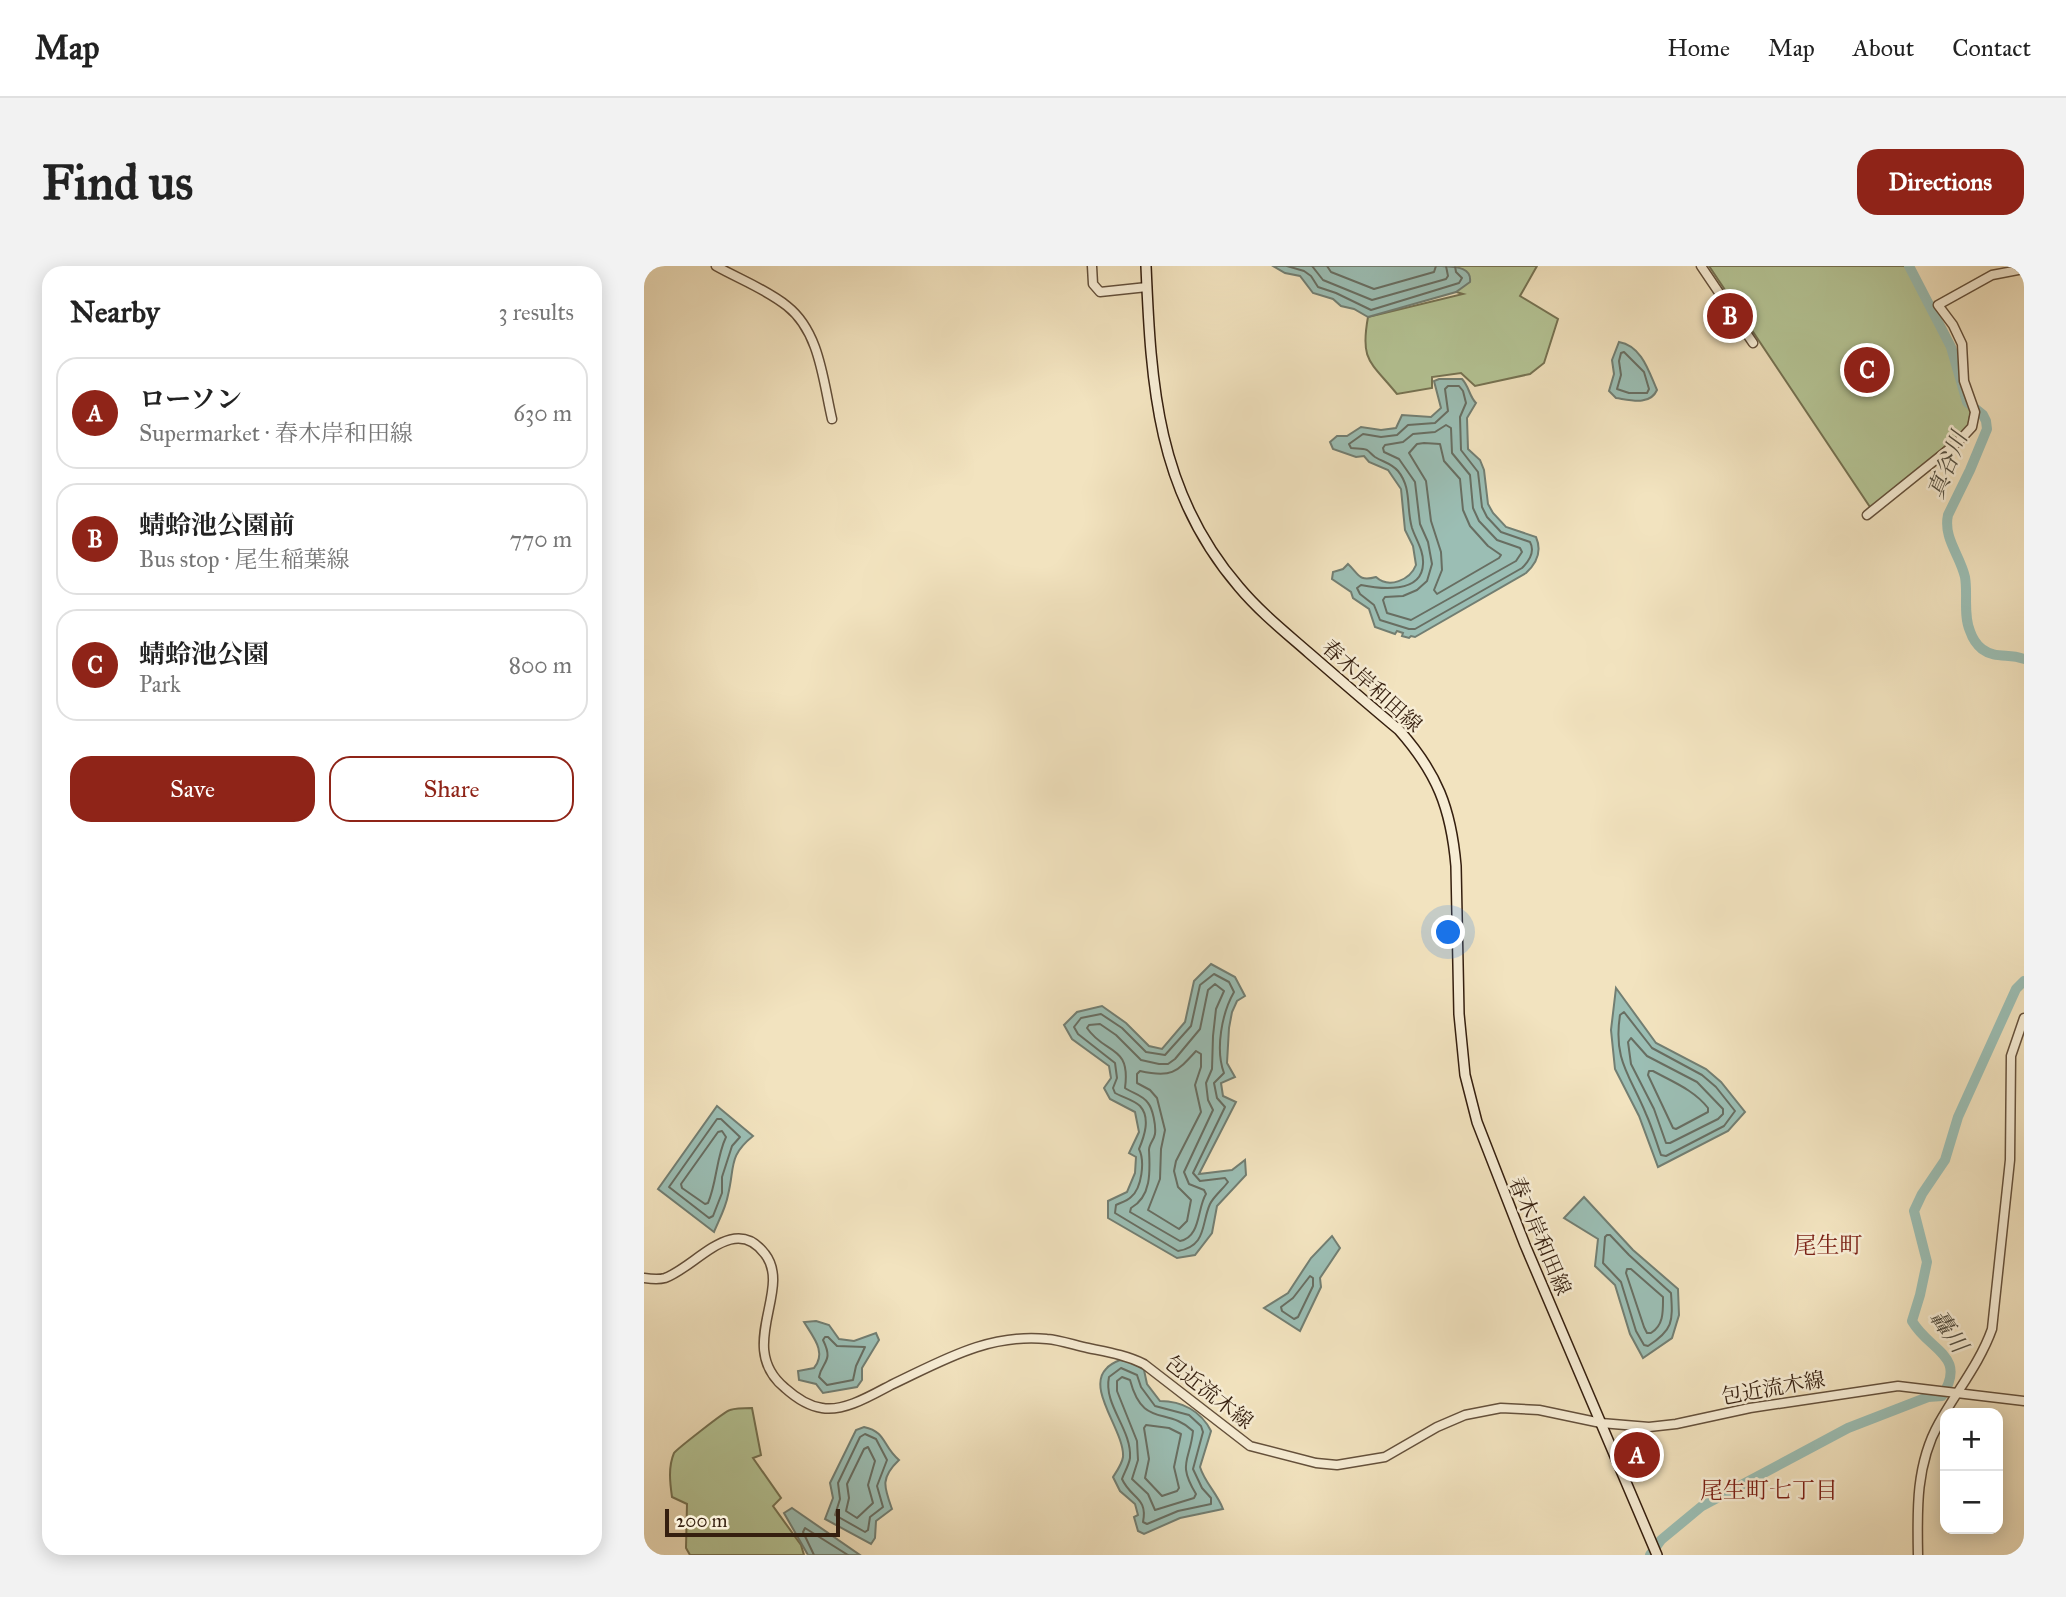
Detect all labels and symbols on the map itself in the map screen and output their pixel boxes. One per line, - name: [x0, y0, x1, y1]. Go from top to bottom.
- pin: B: [1707, 290, 1753, 342]
- pin: C: [1844, 344, 1890, 396]
- water label: 真谷川: [1921, 425, 1974, 502]
- street label: 春木岸和田線: [1316, 634, 1428, 738]
- your location: [1431, 915, 1465, 949]
- street label: 春木岸和田線: [1503, 1173, 1577, 1299]
- district label: 尾生町: [1794, 1231, 1863, 1259]
- water label: 轟川: [1924, 1304, 1975, 1360]
- street label: 包近流木線: [1160, 1349, 1258, 1435]
- street label: 包近流木線: [1719, 1366, 1827, 1410]
- pin: A: [1614, 1429, 1660, 1481]
- district label: 尾生町七丁目: [1700, 1476, 1838, 1504]
- scale bar: [665, 1506, 840, 1538]

